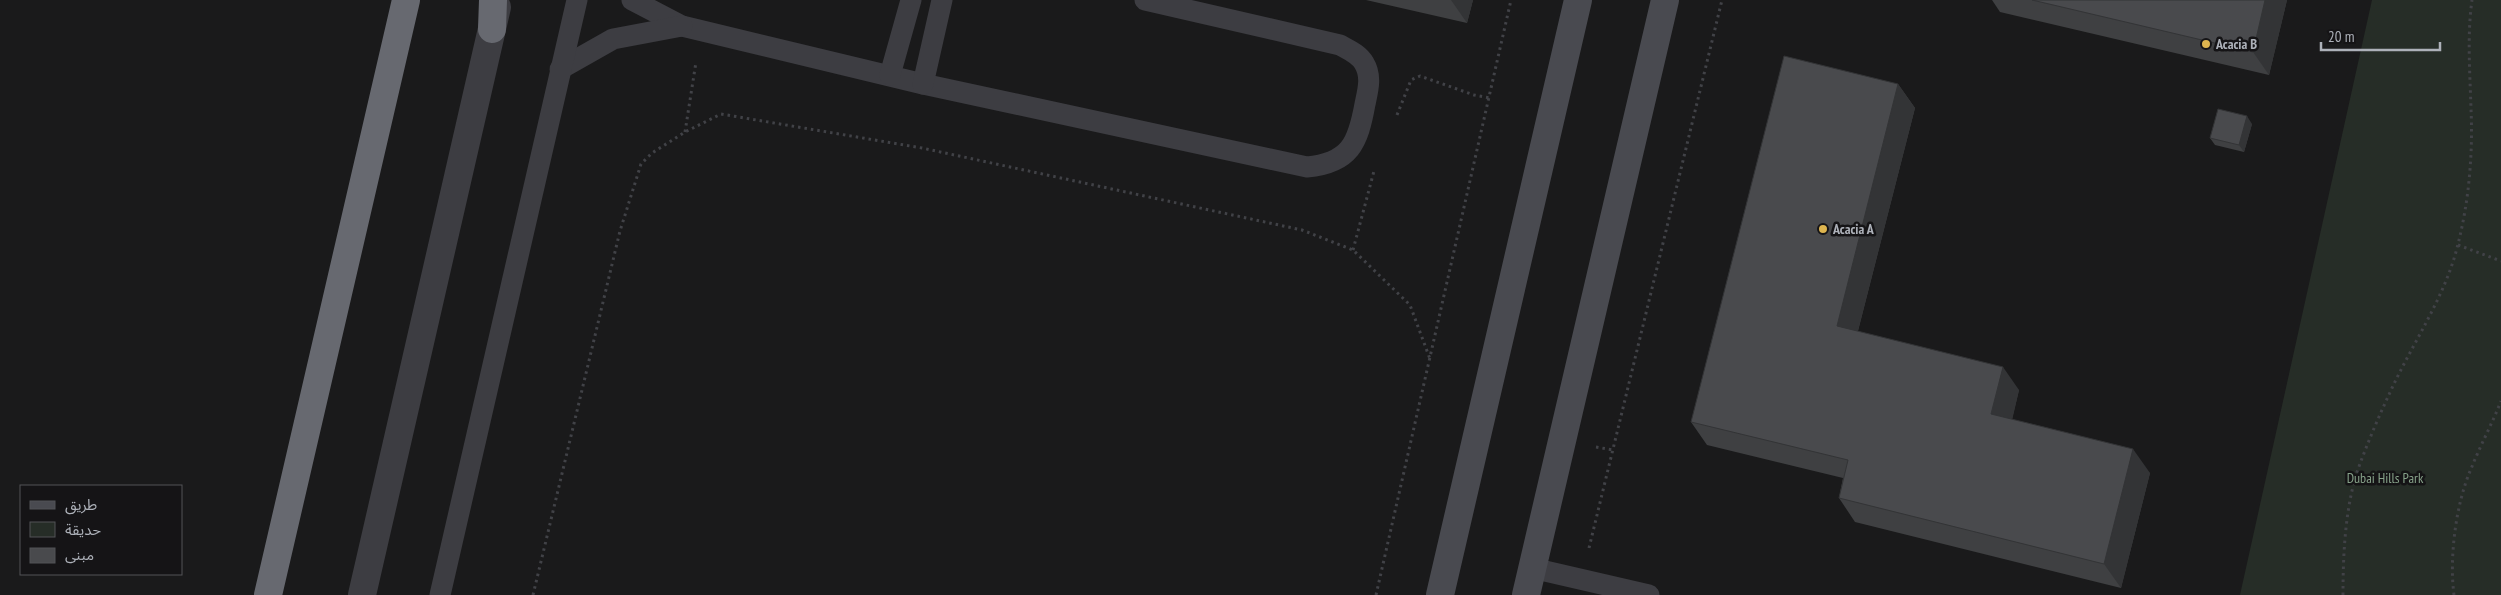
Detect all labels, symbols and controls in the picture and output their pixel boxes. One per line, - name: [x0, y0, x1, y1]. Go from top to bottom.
- scale bar: [2321, 20, 2440, 52]
- text: 20 m: [2328, 27, 2354, 46]
- place label: Acacia B: [2215, 35, 2257, 53]
- marker: Acacia B: [2200, 38, 2212, 50]
- place label: Acacia A: [1832, 220, 1875, 238]
- marker: Acacia A: [1817, 223, 1829, 235]
- park label: Dubai Hills Park: [2347, 469, 2424, 487]
- legend: [20, 485, 182, 575]
- text: طريق: [65, 495, 97, 515]
- text: حديقة: [65, 520, 101, 539]
- text: مبنى: [65, 545, 94, 564]

